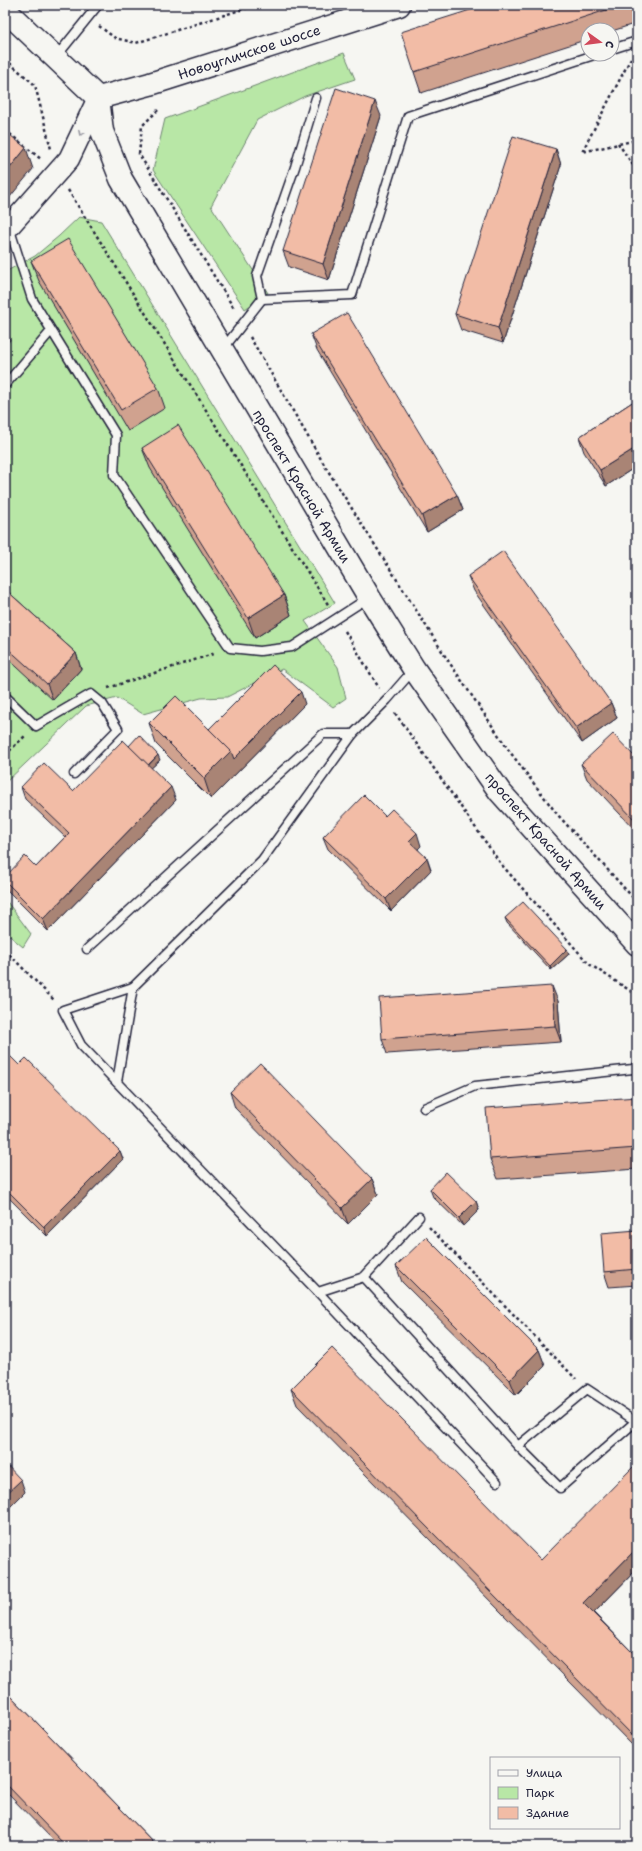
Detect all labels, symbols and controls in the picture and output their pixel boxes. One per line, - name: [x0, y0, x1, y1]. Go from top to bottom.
- street label: Новоугличское шоссе: [175, 20, 323, 84]
- north arrow: [580, 22, 620, 62]
- text: С: [601, 39, 617, 50]
- one-way arrow: [78, 128, 86, 136]
- street label: проспект Красной Армии: [249, 406, 355, 566]
- street label: проспект Красной Армии: [481, 769, 611, 913]
- legend: [490, 1757, 620, 1829]
- text: Улица: [526, 1765, 563, 1781]
- text: Парк: [526, 1785, 555, 1801]
- text: Здание: [526, 1805, 570, 1821]

